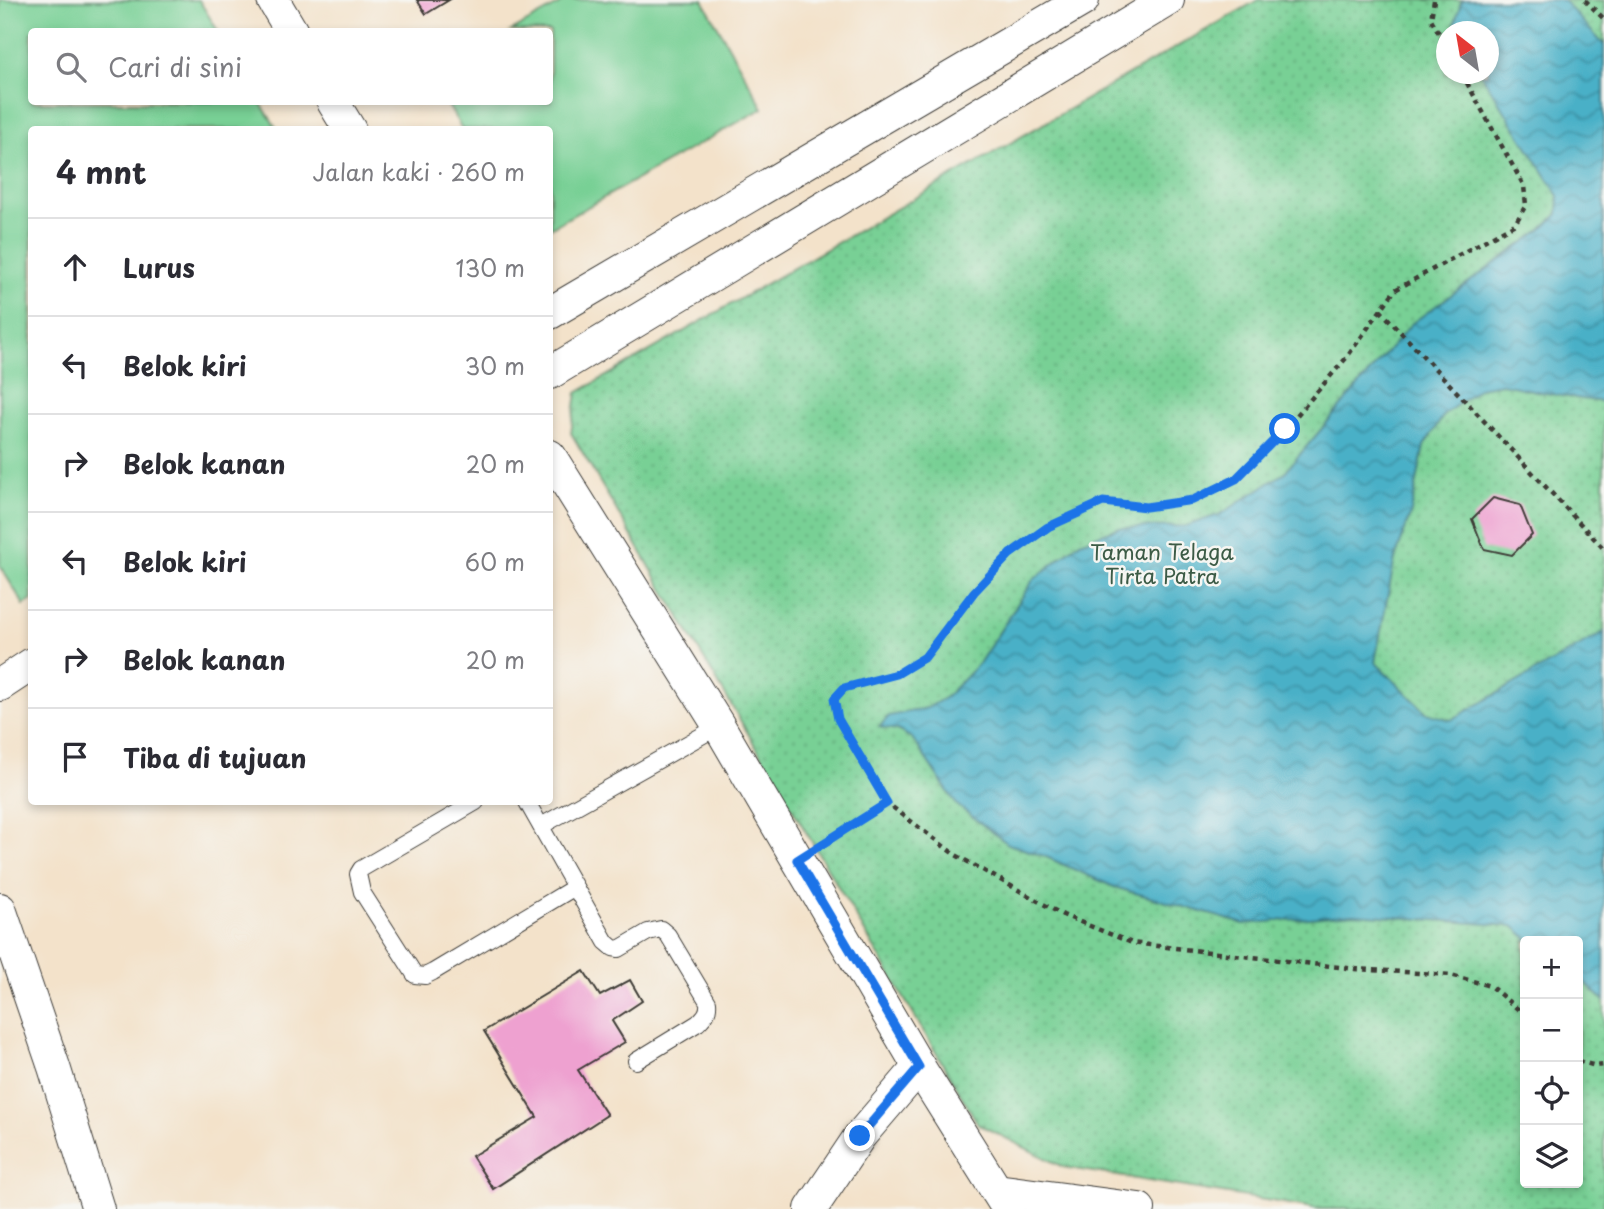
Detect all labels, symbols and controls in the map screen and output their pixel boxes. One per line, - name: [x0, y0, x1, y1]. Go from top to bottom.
- north arrow: [1436, 21, 1499, 84]
- search box: [28, 28, 553, 105]
- text: Cari di sini: [108, 47, 242, 86]
- icon: search: [52, 48, 90, 86]
- text: 4 mnt: [56, 149, 147, 194]
- text: Jalan kaki · 260 m: [312, 154, 525, 189]
- icon: ahead: [56, 248, 94, 286]
- text: Lurus: [123, 248, 195, 287]
- text: 130 m: [455, 250, 525, 285]
- icon: left: [56, 346, 94, 384]
- text: Belok kiri: [123, 346, 246, 385]
- text: 30 m: [464, 348, 525, 383]
- route start: [1269, 413, 1300, 444]
- icon: right: [56, 444, 94, 482]
- text: Belok kanan: [123, 444, 285, 483]
- text: 20 m: [466, 446, 525, 481]
- park label: Taman Telaga Tirta Patra: [1090, 535, 1234, 591]
- icon: left: [56, 542, 94, 580]
- text: Belok kiri: [123, 542, 246, 581]
- text: 60 m: [465, 544, 525, 579]
- icon: right: [56, 640, 94, 678]
- text: Belok kanan: [123, 640, 285, 679]
- text: 20 m: [466, 642, 525, 677]
- icon: arrive: [56, 738, 94, 776]
- text: Tiba di tujuan: [123, 738, 307, 777]
- map controls: [1520, 936, 1583, 1188]
- button: +: [1520, 936, 1583, 999]
- button: −: [1520, 999, 1583, 1062]
- button: locate: [1520, 1062, 1583, 1125]
- route end: [844, 1120, 875, 1151]
- button: layers: [1520, 1125, 1583, 1188]

